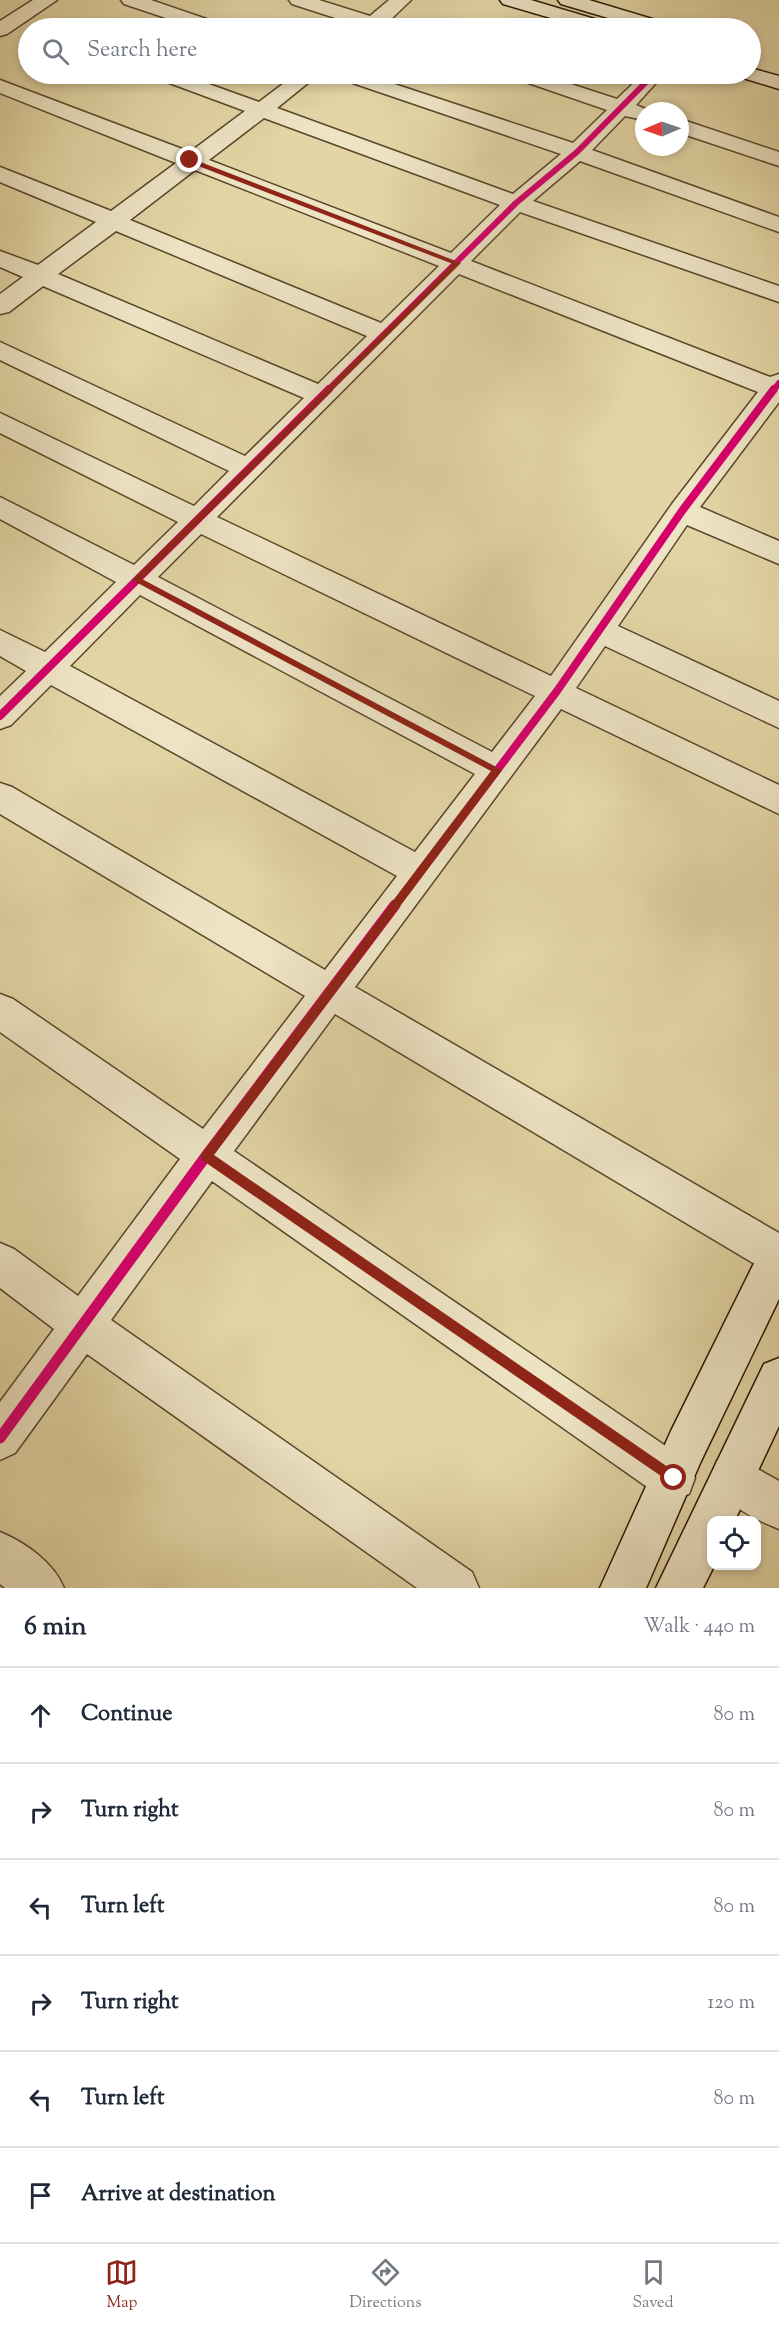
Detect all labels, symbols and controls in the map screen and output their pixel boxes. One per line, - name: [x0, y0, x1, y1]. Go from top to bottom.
- search box: [18, 18, 761, 84]
- icon: search: [39, 35, 72, 68]
- text: Search here: [87, 35, 197, 67]
- north arrow: [635, 102, 689, 156]
- route end: [176, 146, 202, 172]
- route start: [660, 1464, 686, 1490]
- map controls: [707, 1516, 761, 1570]
- button: locate: [707, 1516, 761, 1570]
- text: 6 min: [24, 1609, 87, 1646]
- text: Walk · 440 m: [643, 1613, 755, 1642]
- icon: ahead: [24, 1699, 57, 1732]
- text: Continue: [81, 1699, 172, 1731]
- text: 80 m: [714, 1701, 755, 1730]
- icon: right: [24, 1795, 57, 1828]
- text: Turn right: [81, 1795, 178, 1827]
- text: 80 m: [714, 1797, 755, 1826]
- icon: left: [24, 1891, 57, 1924]
- text: Turn left: [81, 1891, 164, 1923]
- text: 80 m: [714, 1893, 755, 1922]
- icon: right: [24, 1987, 57, 2020]
- text: Turn right: [81, 1987, 178, 2019]
- text: 120 m: [707, 1989, 755, 2018]
- icon: left: [24, 2083, 57, 2116]
- text: Turn left: [81, 2083, 164, 2115]
- text: 80 m: [714, 2085, 755, 2114]
- icon: arrive: [24, 2179, 57, 2212]
- text: Arrive at destination: [81, 2179, 276, 2211]
- tab: Map: [105, 2256, 138, 2315]
- tab: Directions: [349, 2256, 422, 2315]
- tab: Saved: [632, 2256, 674, 2315]

